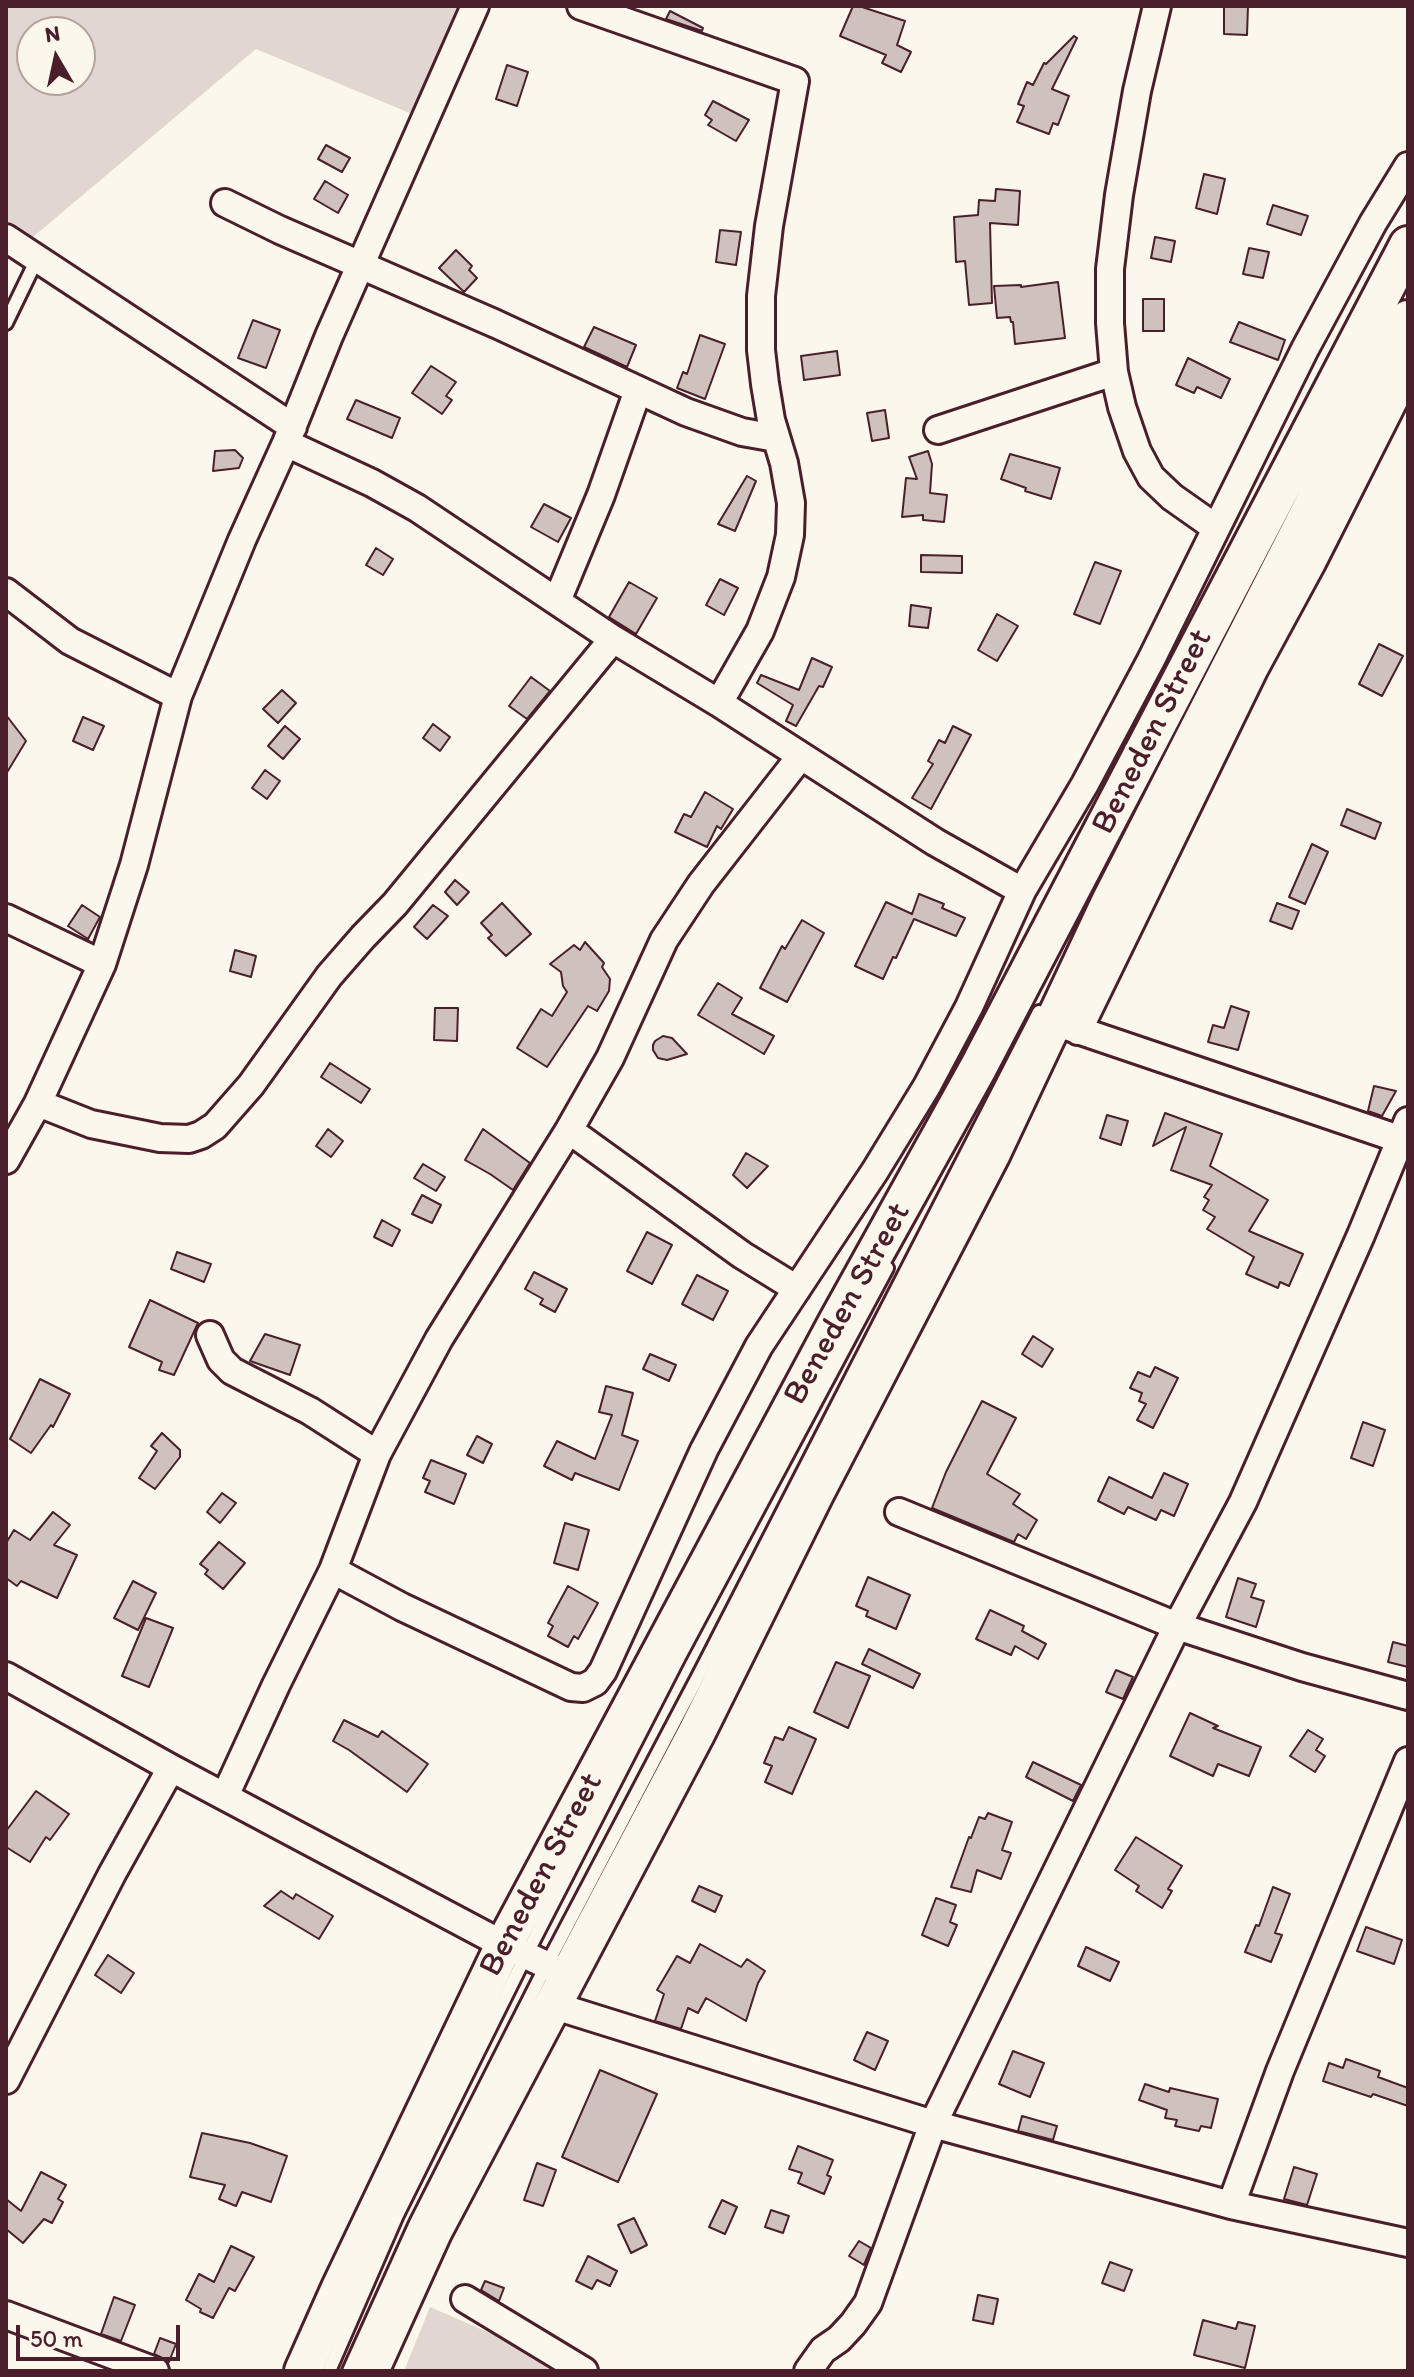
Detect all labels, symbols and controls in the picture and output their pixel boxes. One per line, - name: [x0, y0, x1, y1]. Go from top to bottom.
- north arrow: [16, 16, 96, 96]
- text: N: [43, 19, 62, 48]
- street label: Beneden Street: [1084, 623, 1222, 841]
- street label: Beneden Street: [776, 1196, 920, 1412]
- street label: Beneden Street: [471, 1766, 613, 1984]
- scale bar: [20, 2309, 184, 2359]
- text: 50 m: [30, 2324, 83, 2353]

